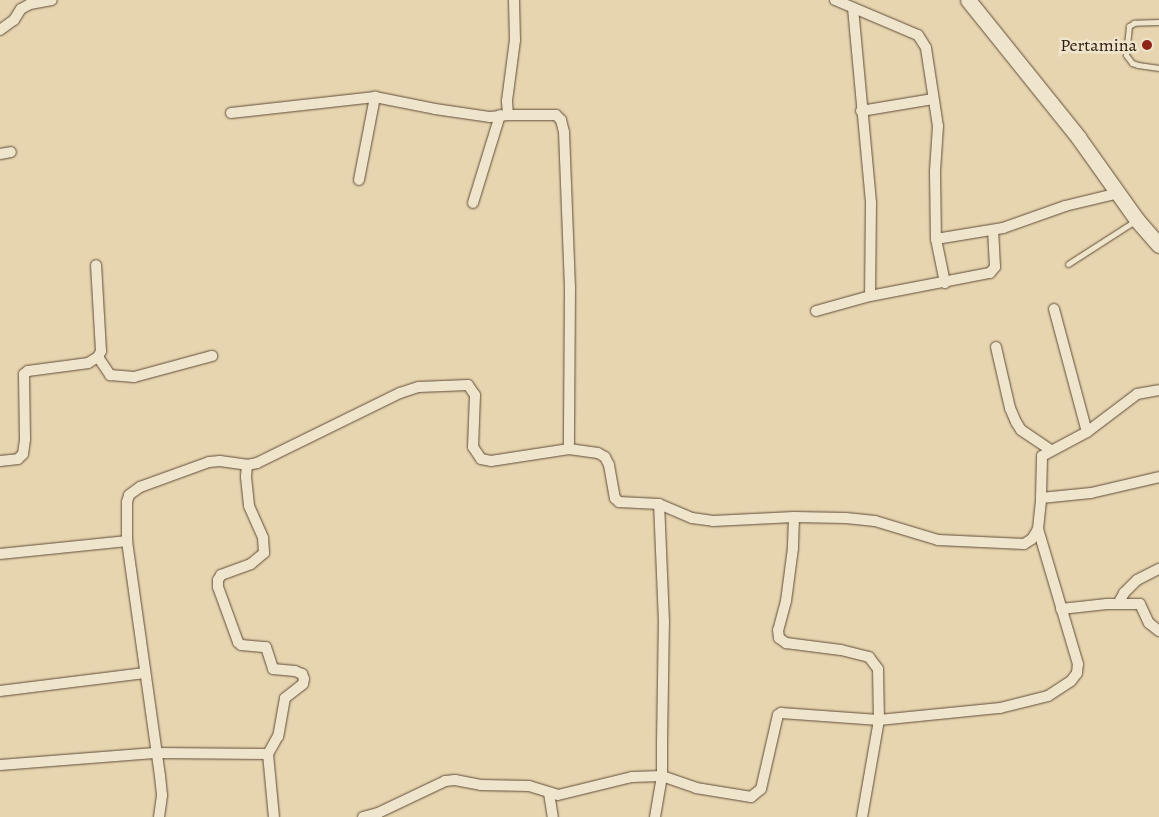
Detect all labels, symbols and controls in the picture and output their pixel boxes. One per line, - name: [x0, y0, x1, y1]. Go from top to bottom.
- place label: Pertamina: [1060, 34, 1137, 56]
- marker: Pertamina: [1141, 39, 1153, 51]

